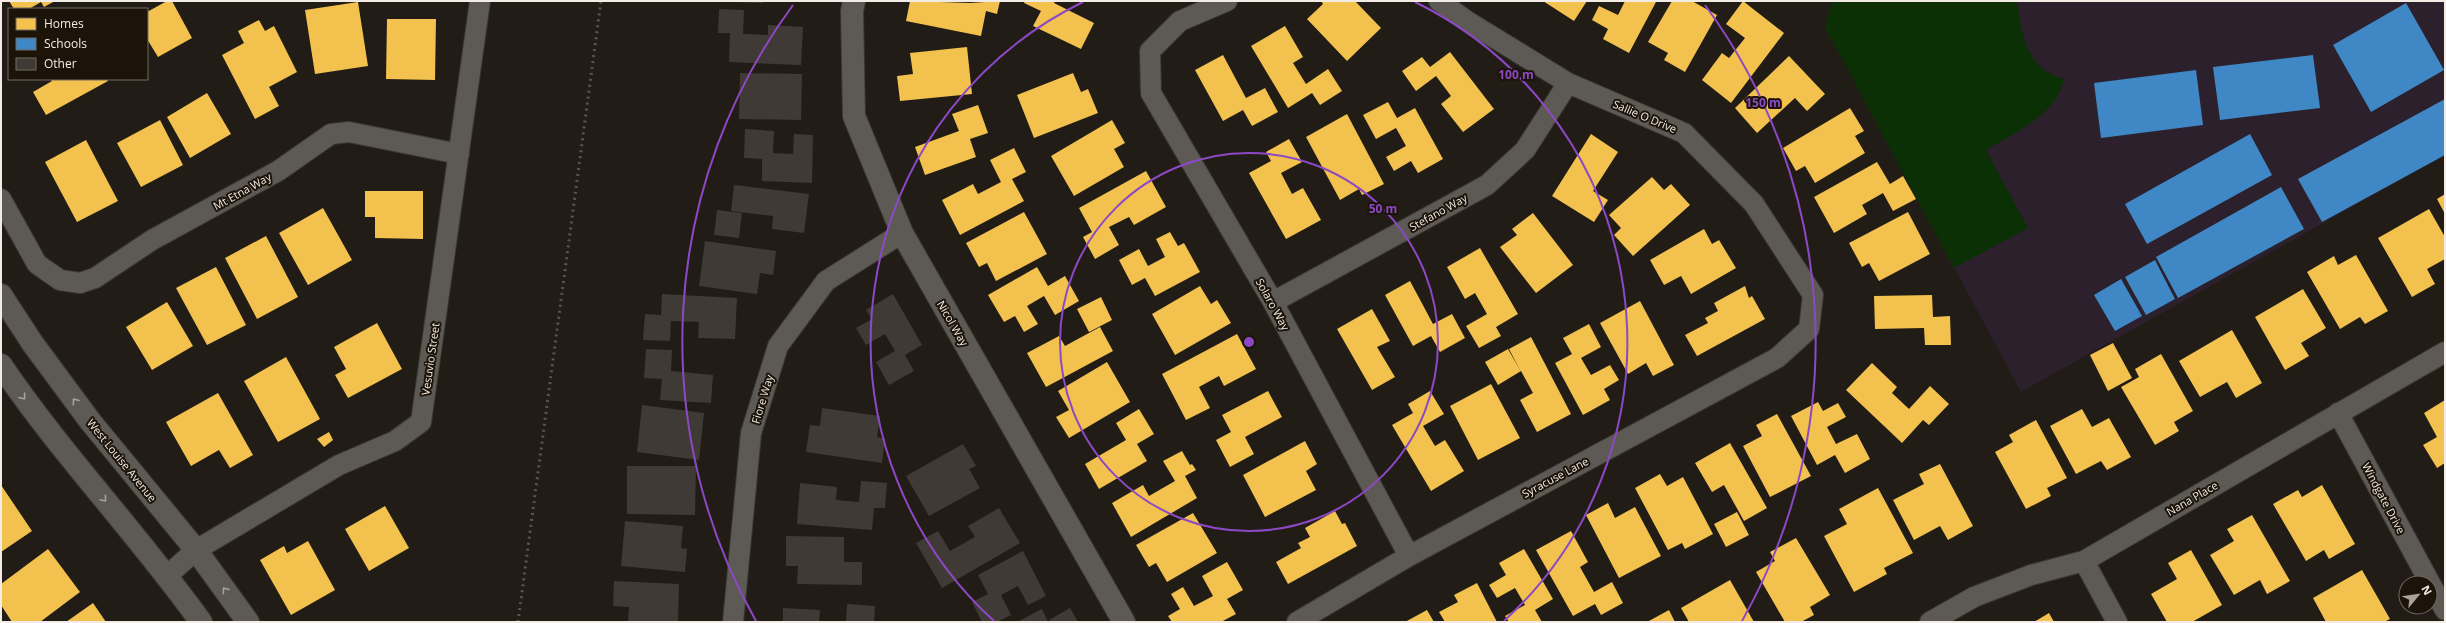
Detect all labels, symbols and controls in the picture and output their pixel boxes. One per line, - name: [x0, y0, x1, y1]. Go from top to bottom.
- legend: [8, 8, 148, 80]
- text: Homes: [44, 15, 84, 32]
- text: Schools: [44, 35, 87, 52]
- text: Other: [44, 55, 77, 72]
- text: 100 m: [1498, 66, 1534, 83]
- text: 150 m: [1745, 94, 1781, 111]
- street label: Sallie O Drive: [1611, 96, 1679, 136]
- street label: Mt Etna Way: [210, 169, 274, 213]
- street label: Stefano Way: [1406, 190, 1470, 234]
- text: 50 m: [1369, 200, 1397, 217]
- street label: Solaro Way: [1253, 275, 1294, 333]
- street label: Nicol Way: [934, 297, 972, 349]
- street label: Vesuvio Street: [417, 322, 443, 396]
- centre of rings: [1242, 335, 1256, 349]
- street label: Fiore Way: [747, 372, 777, 425]
- one-way arrow: [18, 393, 26, 400]
- one-way arrow: [72, 398, 79, 405]
- street label: West Louise Avenue: [84, 415, 160, 505]
- street label: Syracuse Lane: [1519, 453, 1591, 501]
- street label: Windgate Drive: [2359, 460, 2409, 536]
- street label: Nana Place: [2164, 477, 2220, 519]
- one-way arrow: [99, 494, 106, 502]
- north arrow: [2398, 575, 2438, 615]
- text: N: [2418, 582, 2436, 597]
- one-way arrow: [223, 588, 230, 595]

